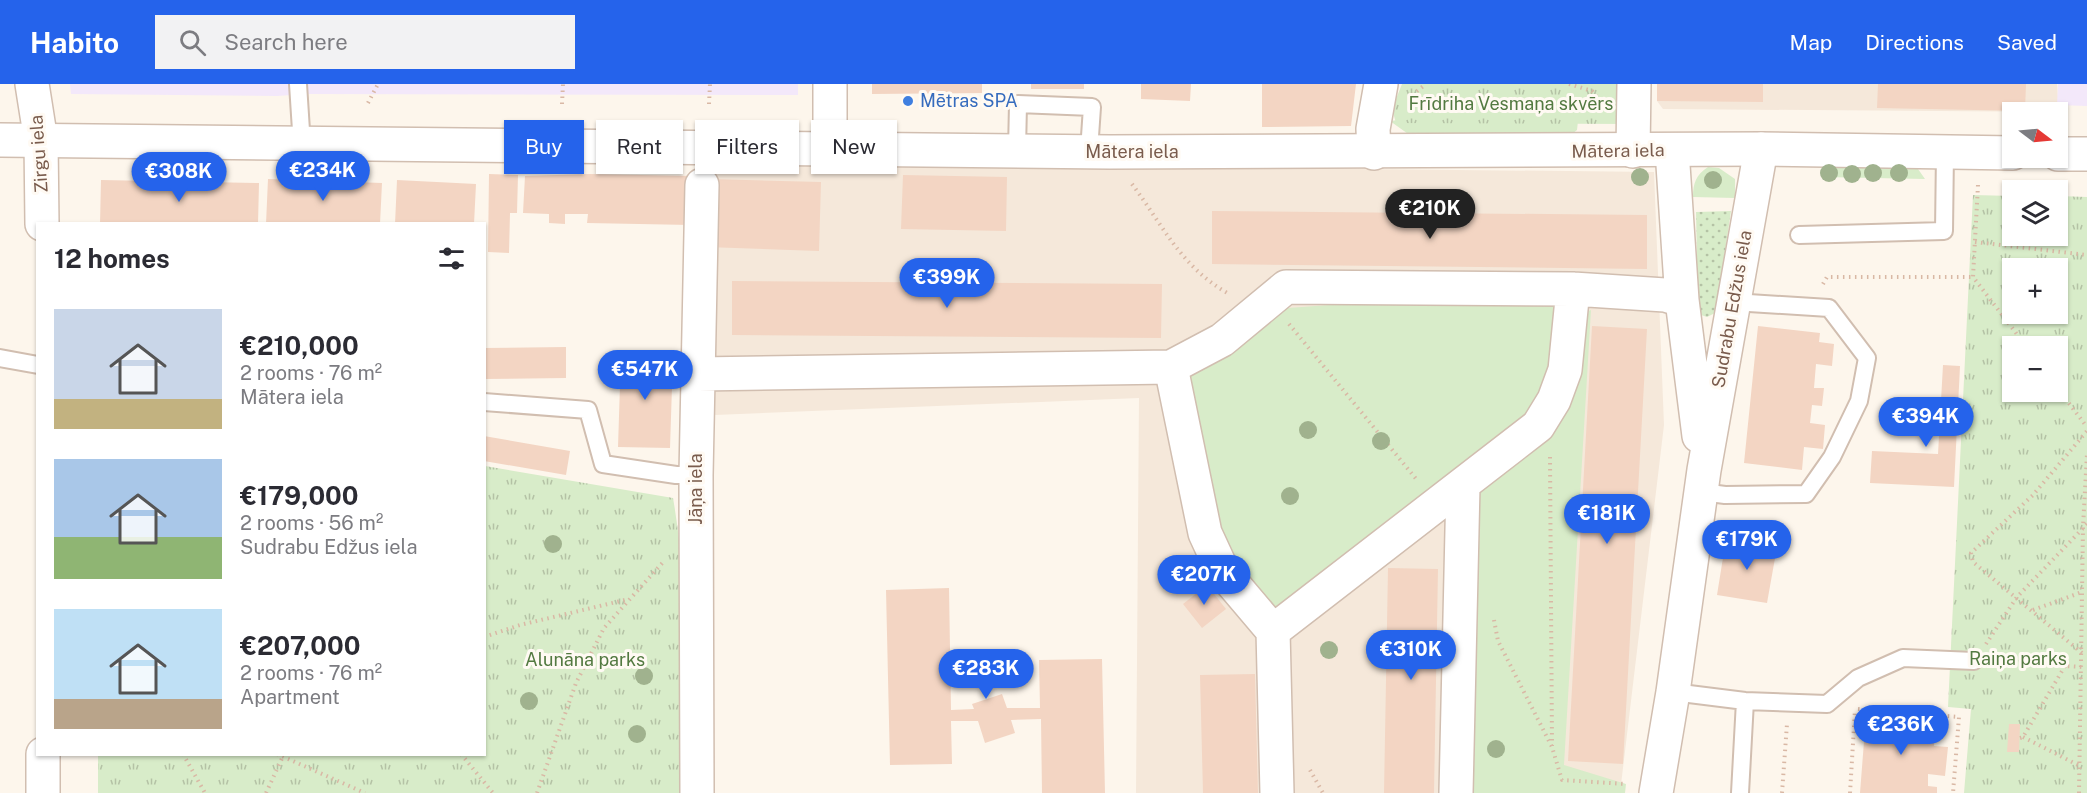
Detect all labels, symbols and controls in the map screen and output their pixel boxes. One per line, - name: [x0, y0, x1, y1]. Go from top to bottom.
- search box: [155, 15, 575, 69]
- text: Habito: [30, 26, 119, 59]
- icon: search: [176, 26, 209, 59]
- text: Search here: [224, 29, 348, 55]
- text: Map: [1790, 30, 1832, 55]
- text: Directions: [1865, 30, 1964, 55]
- text: Saved: [1997, 30, 2057, 55]
- place label: Mētras SPA: [920, 90, 1018, 111]
- park label: Frīdriha Vesmaņa skvērs: [1409, 93, 1613, 114]
- marker: Mētras SPA: [901, 94, 915, 108]
- north arrow: [2002, 102, 2068, 168]
- map controls: [2002, 102, 2068, 402]
- street label: Zirgu iela: [25, 114, 52, 194]
- chip: Buy: [504, 120, 584, 174]
- chip: Rent: [596, 120, 683, 174]
- chip: Filters: [695, 120, 799, 174]
- chip: New: [811, 120, 897, 174]
- street label: Mātera iela: [1571, 139, 1665, 162]
- street label: Mātera iela: [1085, 141, 1179, 162]
- pin: €234K: [281, 151, 365, 202]
- pin: €308K: [137, 152, 221, 203]
- text: €234K: [290, 158, 356, 182]
- text: €308K: [146, 159, 212, 183]
- button: layers: [2002, 180, 2068, 246]
- pin: €210K: [1388, 189, 1472, 240]
- text: €210K: [1399, 196, 1461, 220]
- street label: Sudrabu Edžus iela: [1707, 228, 1756, 389]
- icon: filters: [435, 242, 468, 275]
- text: 12 homes: [54, 243, 170, 274]
- pin: €399K: [905, 258, 989, 309]
- button: +: [2002, 258, 2068, 324]
- text: €399K: [914, 265, 980, 289]
- text: €210,000: [240, 330, 359, 361]
- icon: home: [102, 333, 174, 405]
- button: −: [2002, 336, 2068, 402]
- pin: €547K: [603, 350, 687, 401]
- text: €547K: [612, 357, 678, 381]
- text: 2 rooms · 76 m²: [240, 361, 382, 385]
- text: Mātera iela: [240, 385, 344, 409]
- pin: €394K: [1884, 397, 1968, 448]
- text: €394K: [1893, 404, 1959, 428]
- street label: Jāņa iela: [685, 453, 706, 525]
- text: €179,000: [240, 480, 359, 511]
- icon: home: [102, 483, 174, 555]
- pin: €181K: [1565, 494, 1649, 545]
- text: €181K: [1578, 501, 1636, 525]
- text: 2 rooms · 56 m²: [240, 511, 383, 535]
- pin: €179K: [1705, 520, 1789, 571]
- text: €179K: [1716, 527, 1778, 551]
- text: Sudrabu Edžus iela: [240, 535, 418, 559]
- pin: €207K: [1162, 555, 1246, 606]
- text: €207K: [1171, 562, 1237, 586]
- text: €207,000: [240, 630, 360, 661]
- pin: €310K: [1369, 630, 1453, 681]
- icon: home: [102, 633, 174, 705]
- text: €310K: [1380, 637, 1442, 661]
- park label: Raiņa parks: [1969, 648, 2067, 669]
- park label: Alunāna parks: [525, 649, 645, 670]
- pin: €283K: [944, 649, 1028, 700]
- text: €283K: [953, 656, 1019, 680]
- text: 2 rooms · 76 m²: [240, 661, 382, 685]
- text: Apartment: [240, 685, 340, 709]
- pin: €236K: [1859, 705, 1943, 756]
- text: €236K: [1868, 712, 1934, 736]

